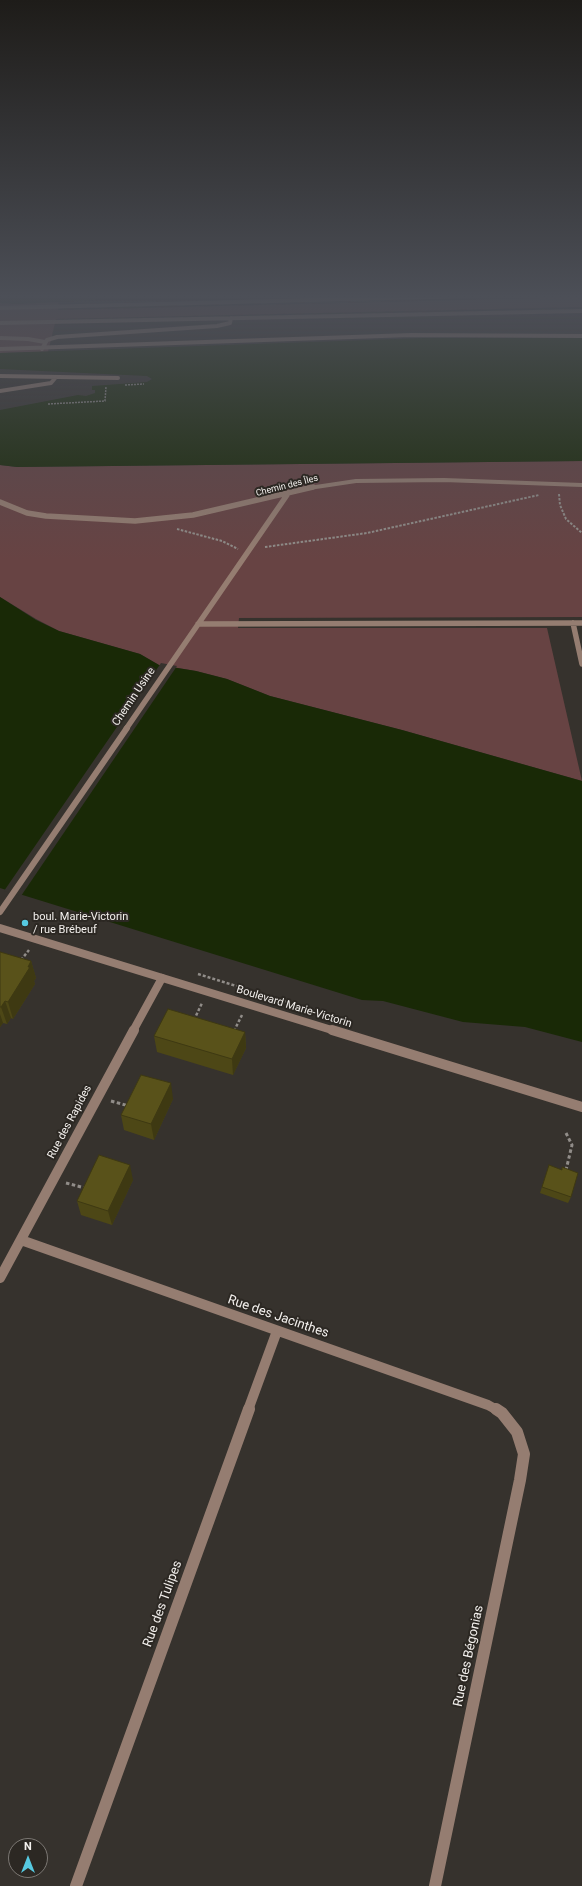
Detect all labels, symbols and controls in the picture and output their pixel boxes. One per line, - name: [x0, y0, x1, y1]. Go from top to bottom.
- street label: Chemin des Îles: [255, 473, 319, 499]
- street label: Chemin Usine: [110, 665, 158, 729]
- place label: boul. Marie-Victorin / rue Brébeuf: [33, 910, 128, 936]
- marker: boul. Marie-Victorin / rue Brébeuf: [20, 918, 30, 928]
- street label: Boulevard Marie-Victorin: [235, 983, 353, 1031]
- street label: Rue des Rapides: [45, 1083, 95, 1161]
- street label: Rue des Jacinthes: [225, 1292, 331, 1342]
- street label: Rue des Tulipes: [140, 1559, 186, 1649]
- street label: Rue des Bégonias: [451, 1604, 487, 1708]
- north arrow: [8, 1838, 48, 1878]
- text: N: [24, 1840, 32, 1853]

